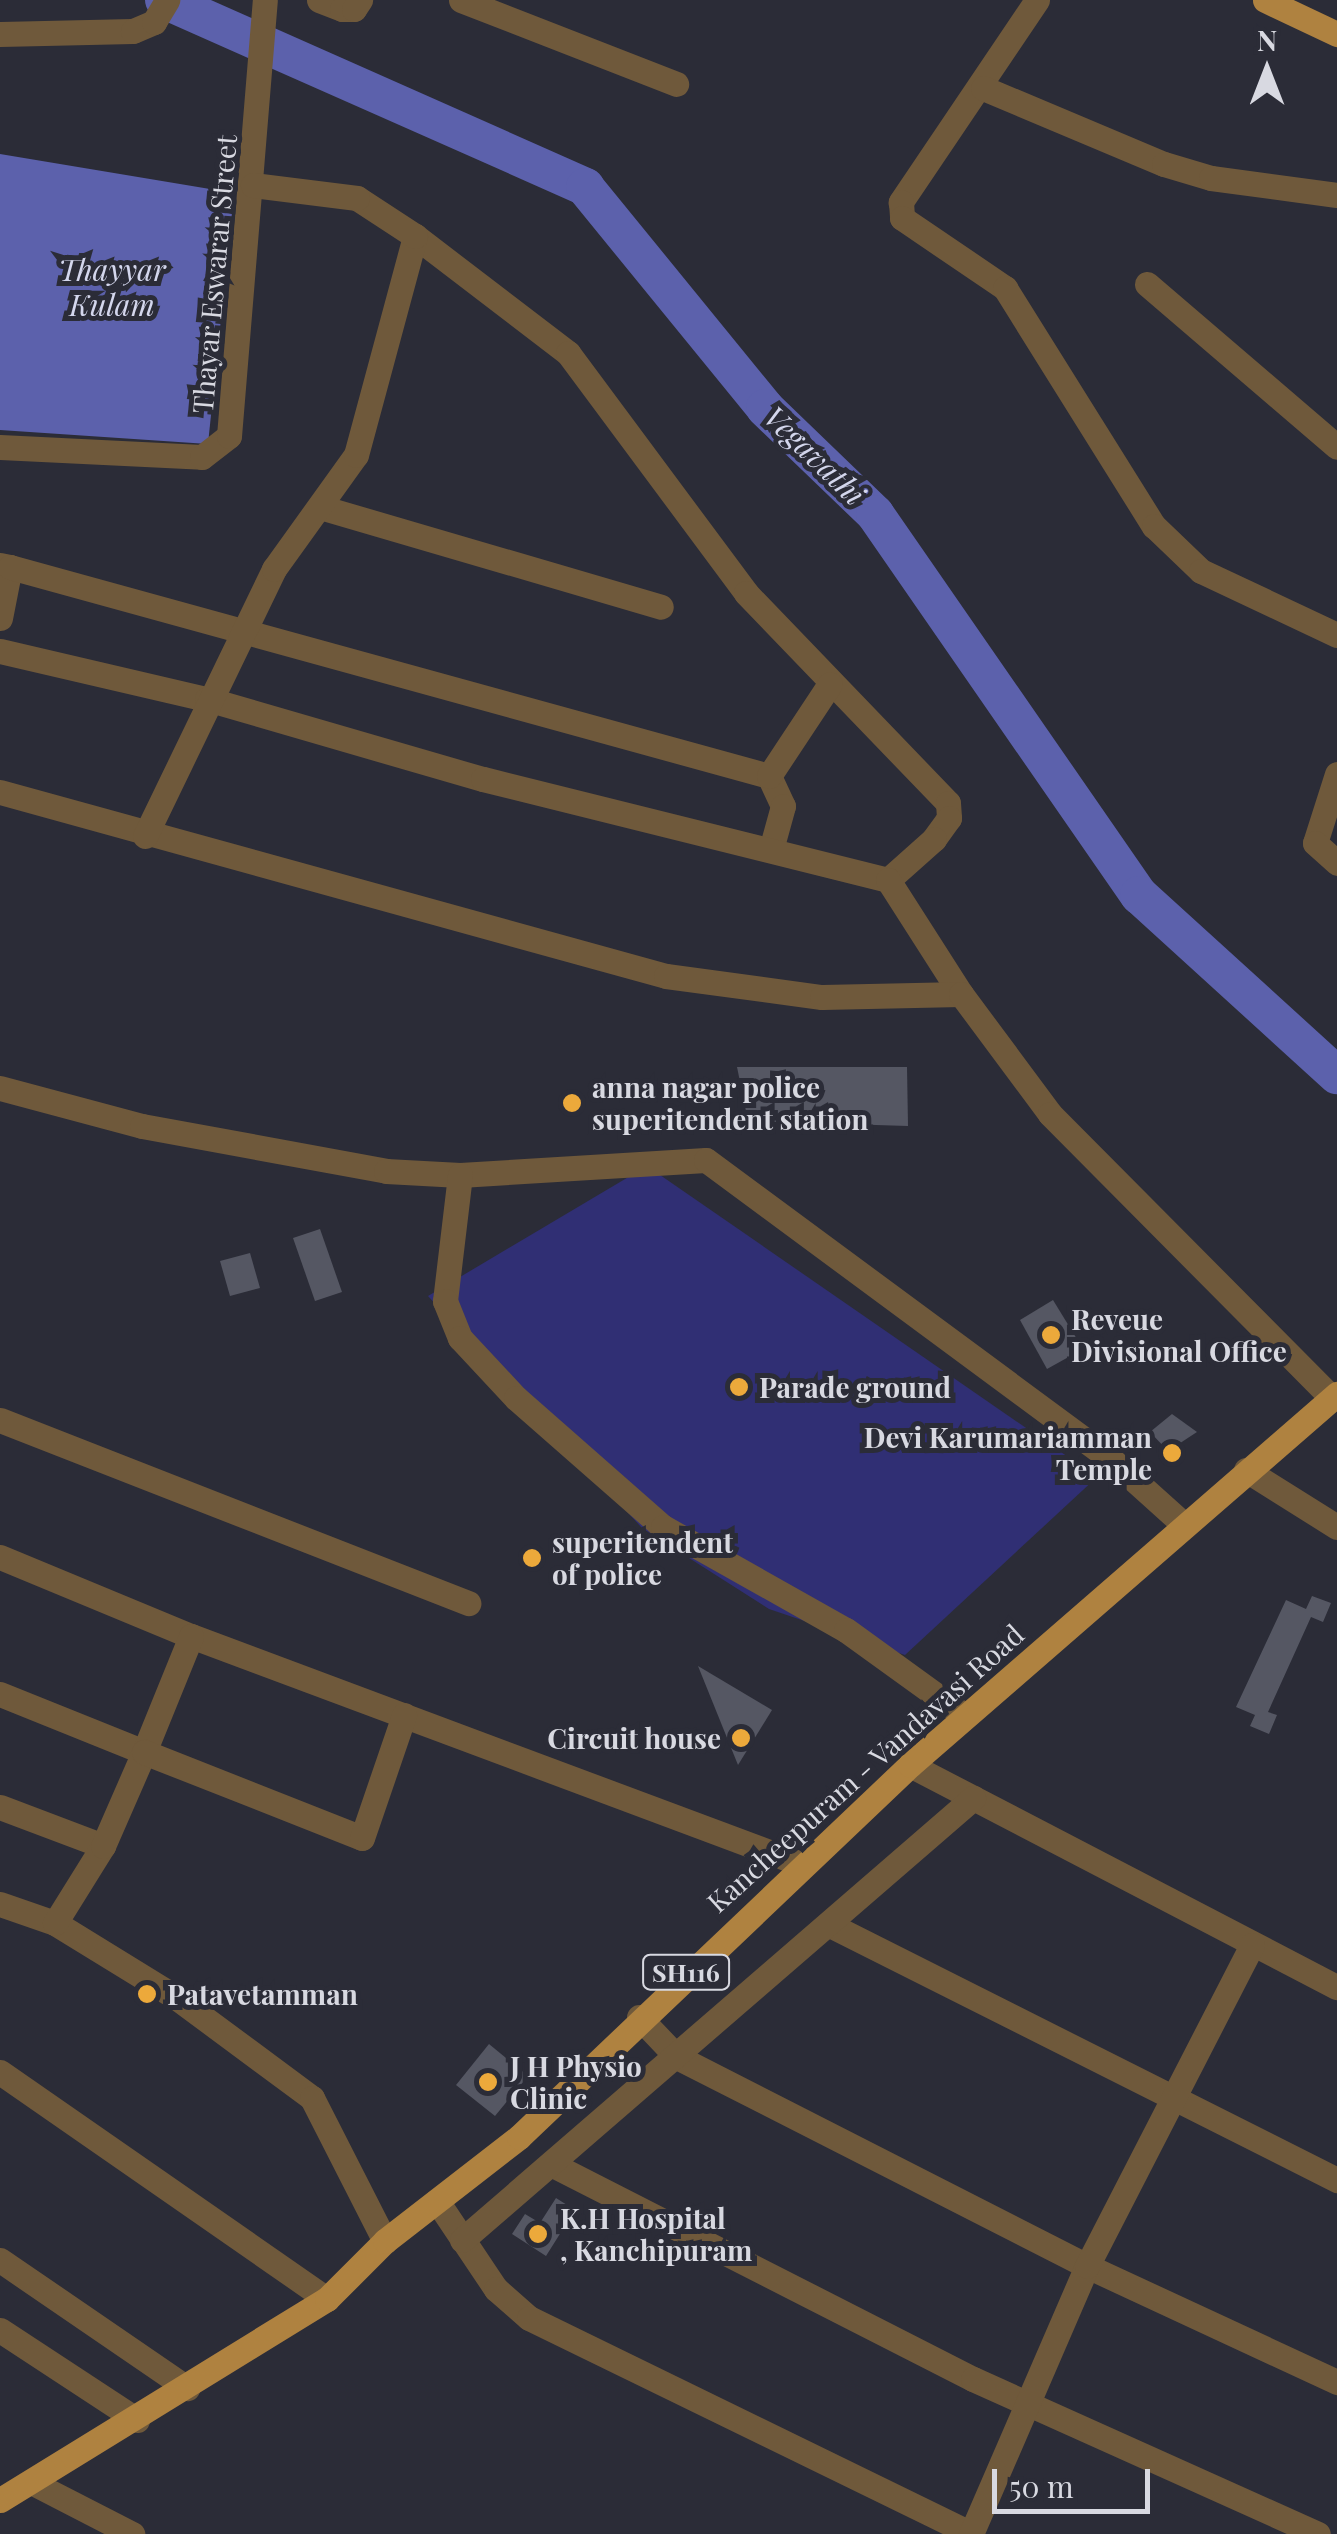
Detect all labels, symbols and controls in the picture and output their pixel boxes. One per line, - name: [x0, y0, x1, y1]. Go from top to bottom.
- north arrow: [1217, 20, 1317, 120]
- text: N: [1257, 21, 1277, 58]
- street label: Thayar Eswarar Street: [185, 133, 243, 415]
- water label: Thayyar Kulam: [58, 251, 166, 322]
- water label: Vegavathi: [757, 398, 873, 512]
- place label: anna nagar police superitendent station: [592, 1070, 869, 1136]
- marker: anna nagar police superitendent station: [561, 1092, 583, 1114]
- place label: Reveue Divisional Office: [1071, 1302, 1287, 1368]
- marker: Reveue Divisional Office: [1040, 1324, 1062, 1346]
- place label: Parade ground: [759, 1370, 951, 1404]
- marker: Parade ground: [728, 1376, 750, 1398]
- place label: Devi Karumariamman Temple: [864, 1420, 1152, 1486]
- marker: Devi Karumariamman Temple: [1161, 1442, 1183, 1464]
- place label: superitendent of police: [552, 1525, 733, 1591]
- marker: superitendent of police: [521, 1547, 543, 1569]
- street label: Kancheepuram - Vandavasi Road: [700, 1617, 1030, 1919]
- place label: Circuit house: [547, 1721, 721, 1755]
- marker: Circuit house: [730, 1727, 752, 1749]
- road number: SH116: [641, 1952, 731, 1992]
- place label: Patavetamman: [167, 1977, 358, 2011]
- marker: Patavetamman: [136, 1983, 158, 2005]
- place label: J H Physio Clinic: [510, 2049, 642, 2115]
- marker: J H Physio Clinic: [475, 2069, 501, 2095]
- place label: K.H Hospital , Kanchipuram: [560, 2201, 752, 2267]
- marker: K.H Hospital , Kanchipuram: [525, 2221, 551, 2247]
- scale bar: [997, 2449, 1154, 2511]
- text: 50 m: [1009, 2466, 1074, 2506]

